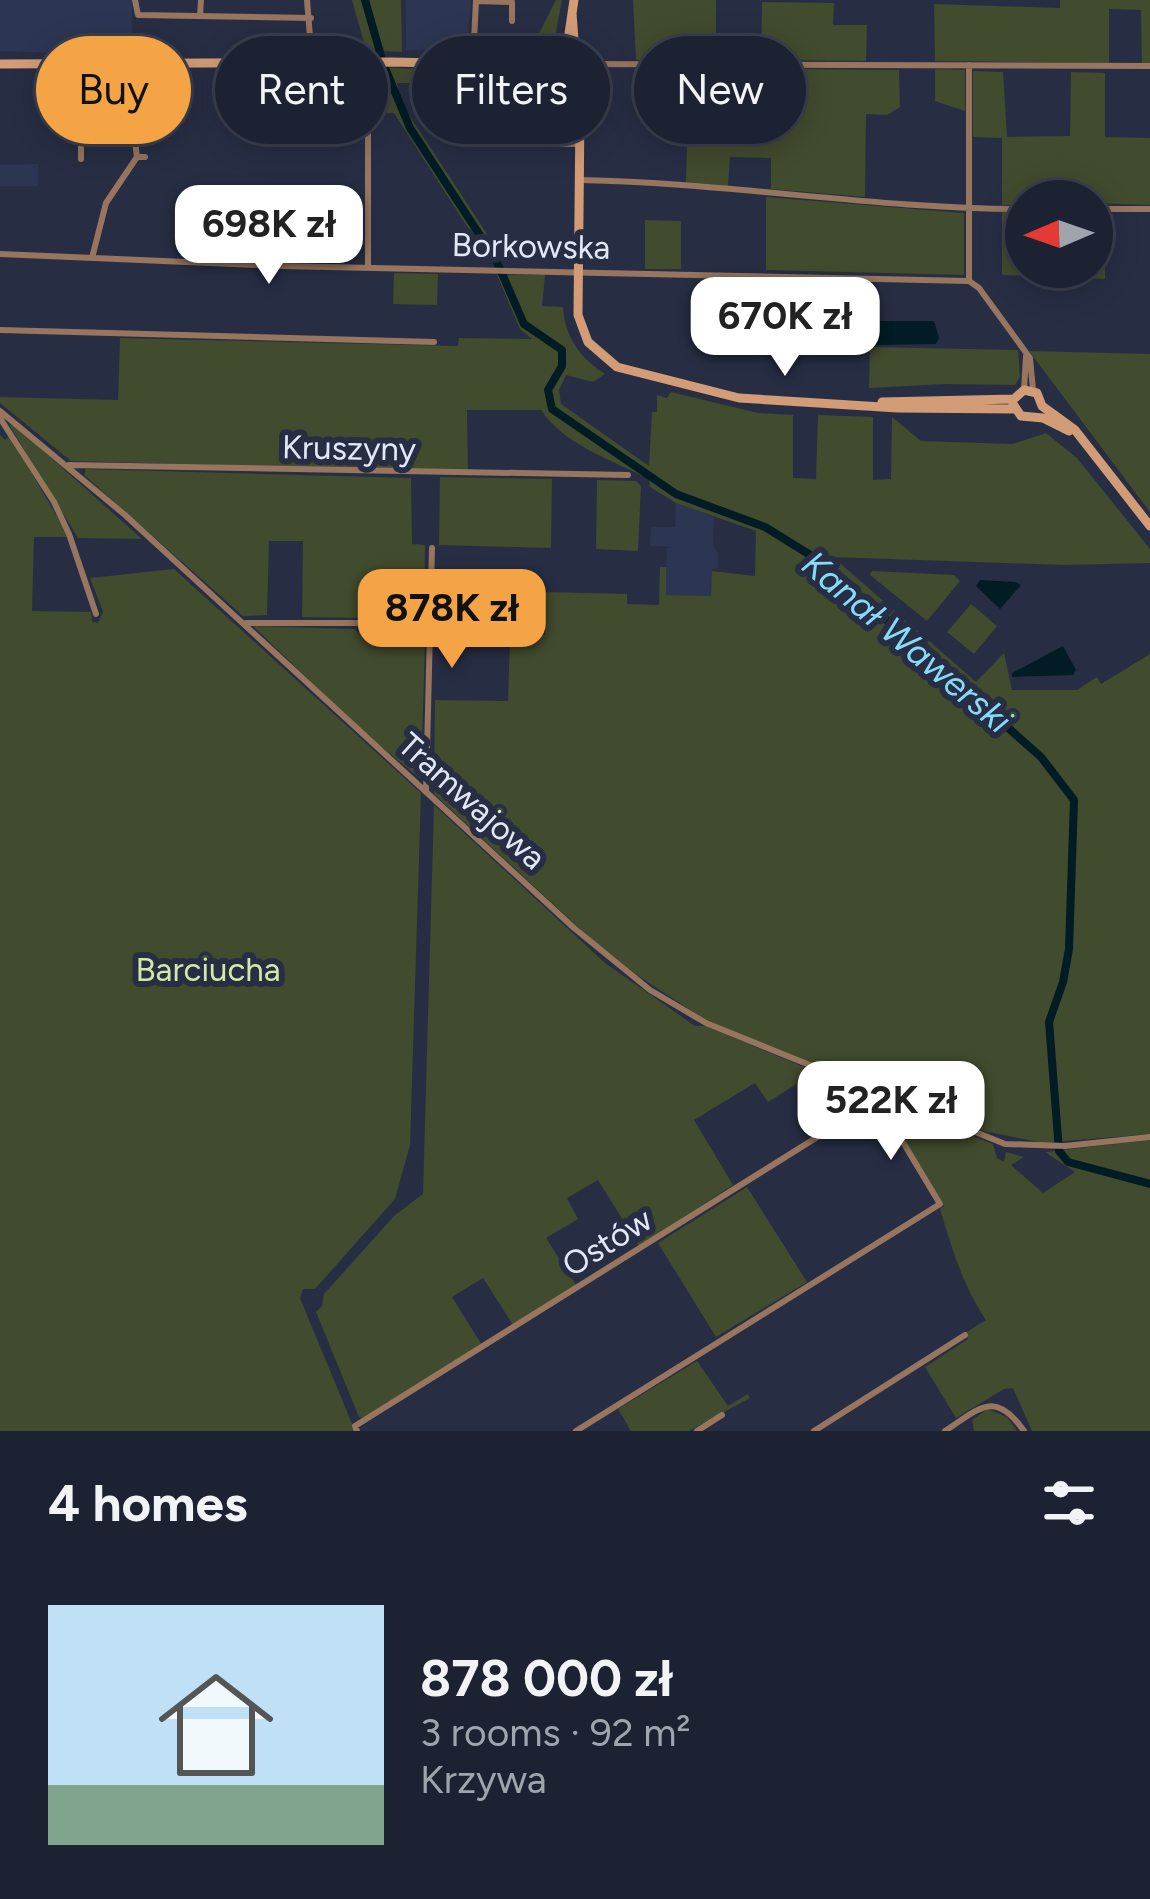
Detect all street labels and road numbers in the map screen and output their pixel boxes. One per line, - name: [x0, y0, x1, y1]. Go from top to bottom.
- street label: Borkowska: [451, 225, 611, 267]
- street label: Kruszyny: [282, 427, 417, 469]
- street label: Tramwajowa: [390, 725, 554, 877]
- street label: Ostów: [555, 1199, 659, 1284]

